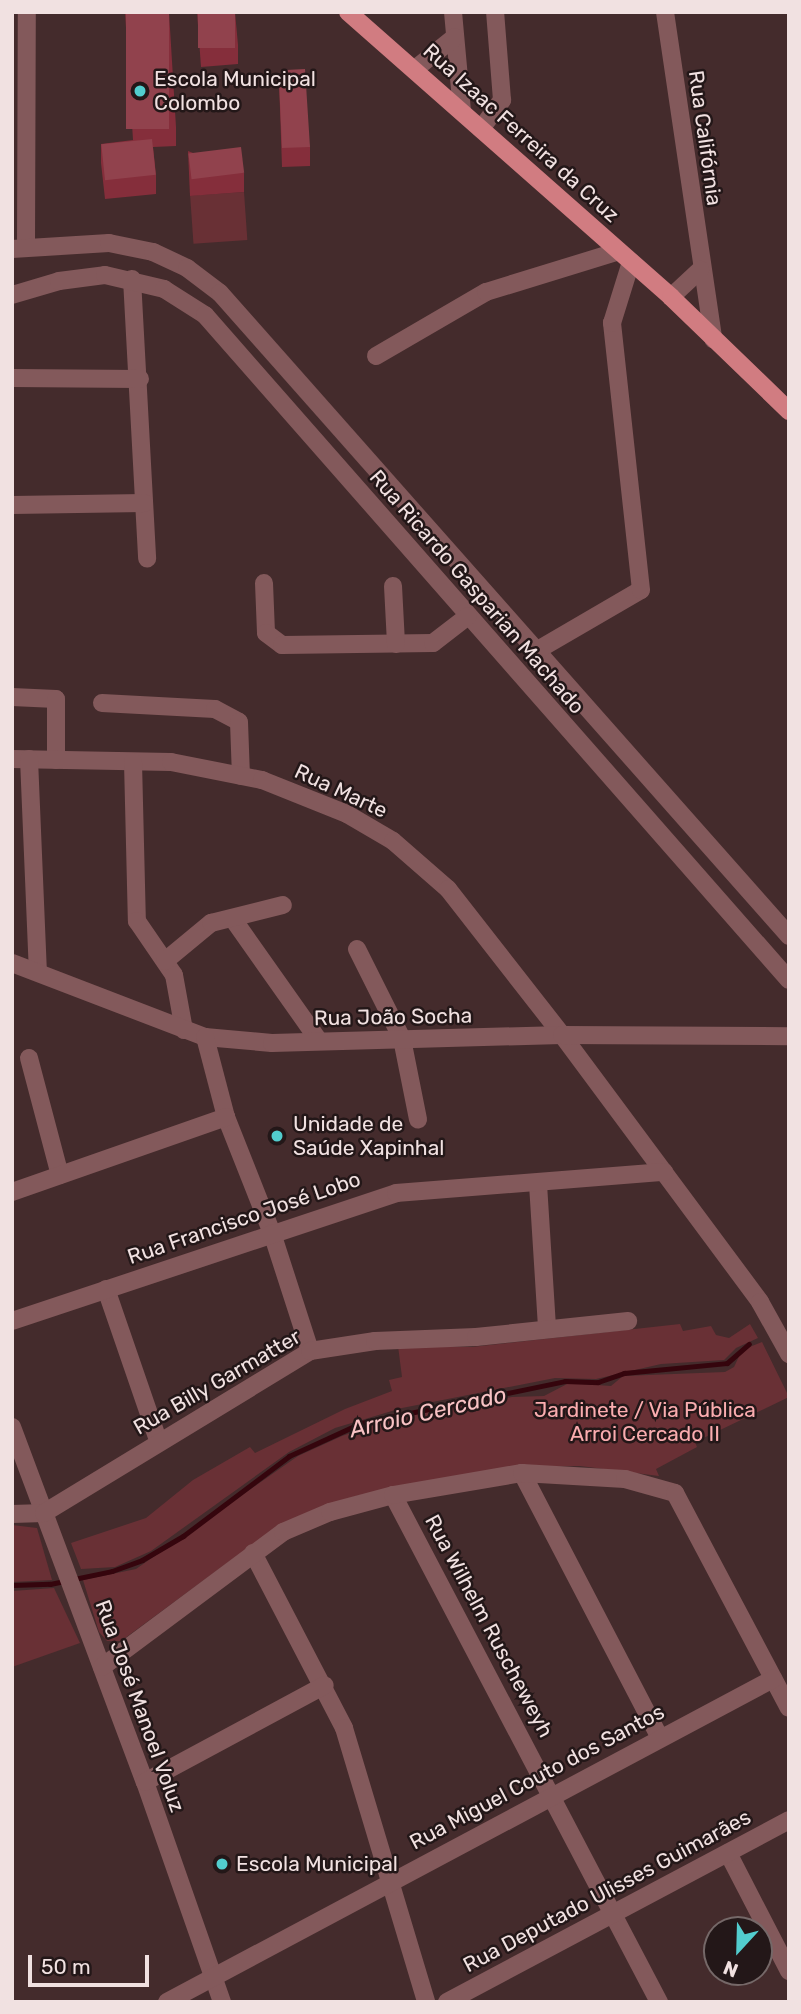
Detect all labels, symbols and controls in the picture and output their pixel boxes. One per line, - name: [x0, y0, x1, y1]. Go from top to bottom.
- street label: Rua Izaac Ferreira da Cruz: [418, 38, 624, 228]
- place label: Escola Municipal Colombo: [154, 66, 316, 116]
- street label: Rua Califórnia: [683, 69, 727, 207]
- marker: Escola Municipal Colombo: [132, 83, 148, 99]
- street label: Rua Ricardo Gasparian Machado: [364, 465, 590, 719]
- street label: Rua Marte: [291, 759, 391, 823]
- street label: Rua João Socha: [314, 1003, 472, 1031]
- place label: Unidade de Saúde Xapinhal: [293, 1111, 444, 1161]
- marker: Unidade de Saúde Xapinhal: [267, 1126, 287, 1146]
- street label: Rua Francisco José Lobo: [124, 1166, 364, 1270]
- street label: Rua Billy Garmatter: [129, 1324, 305, 1440]
- water label: Arroio Cercado: [347, 1381, 509, 1443]
- park label: Jardinete / Via Pública Arroi Cercado II: [534, 1397, 756, 1447]
- street label: Rua Wilhelm Ruscheweyh: [419, 1510, 559, 1742]
- street label: Rua José Manoel Voluz: [90, 1596, 190, 1816]
- street label: Rua Miguel Couto dos Santos: [405, 1699, 669, 1855]
- street label: Rua Deputado Ulisses Guimarães: [459, 1804, 755, 1978]
- place label: Escola Municipal: [236, 1851, 398, 1877]
- marker: Escola Municipal: [214, 1856, 230, 1872]
- north arrow: [703, 1916, 773, 1986]
- scale bar: [32, 1940, 152, 1984]
- text: 50 m: [41, 1954, 91, 1979]
- text: N: [720, 1956, 741, 1982]

